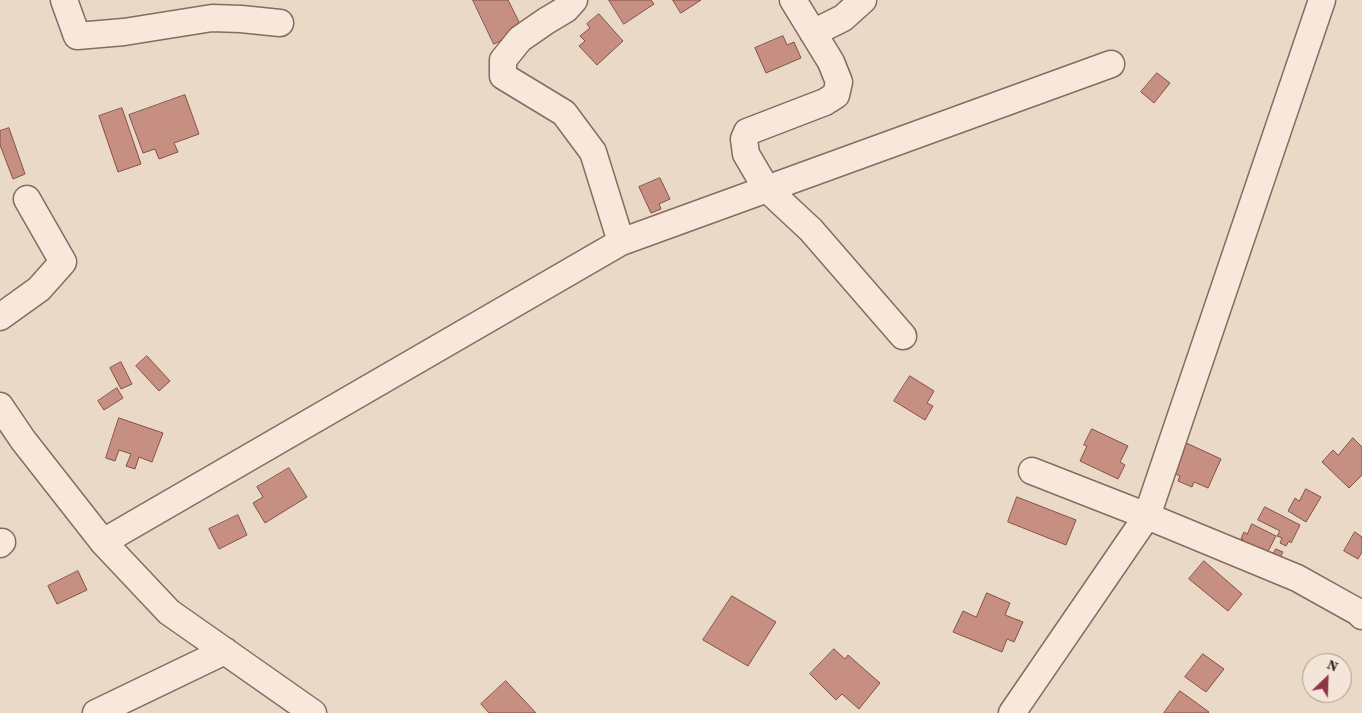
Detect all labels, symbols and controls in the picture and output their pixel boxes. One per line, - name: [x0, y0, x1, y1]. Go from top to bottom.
- north arrow: [1302, 653, 1352, 703]
- text: N: [1324, 654, 1341, 676]

